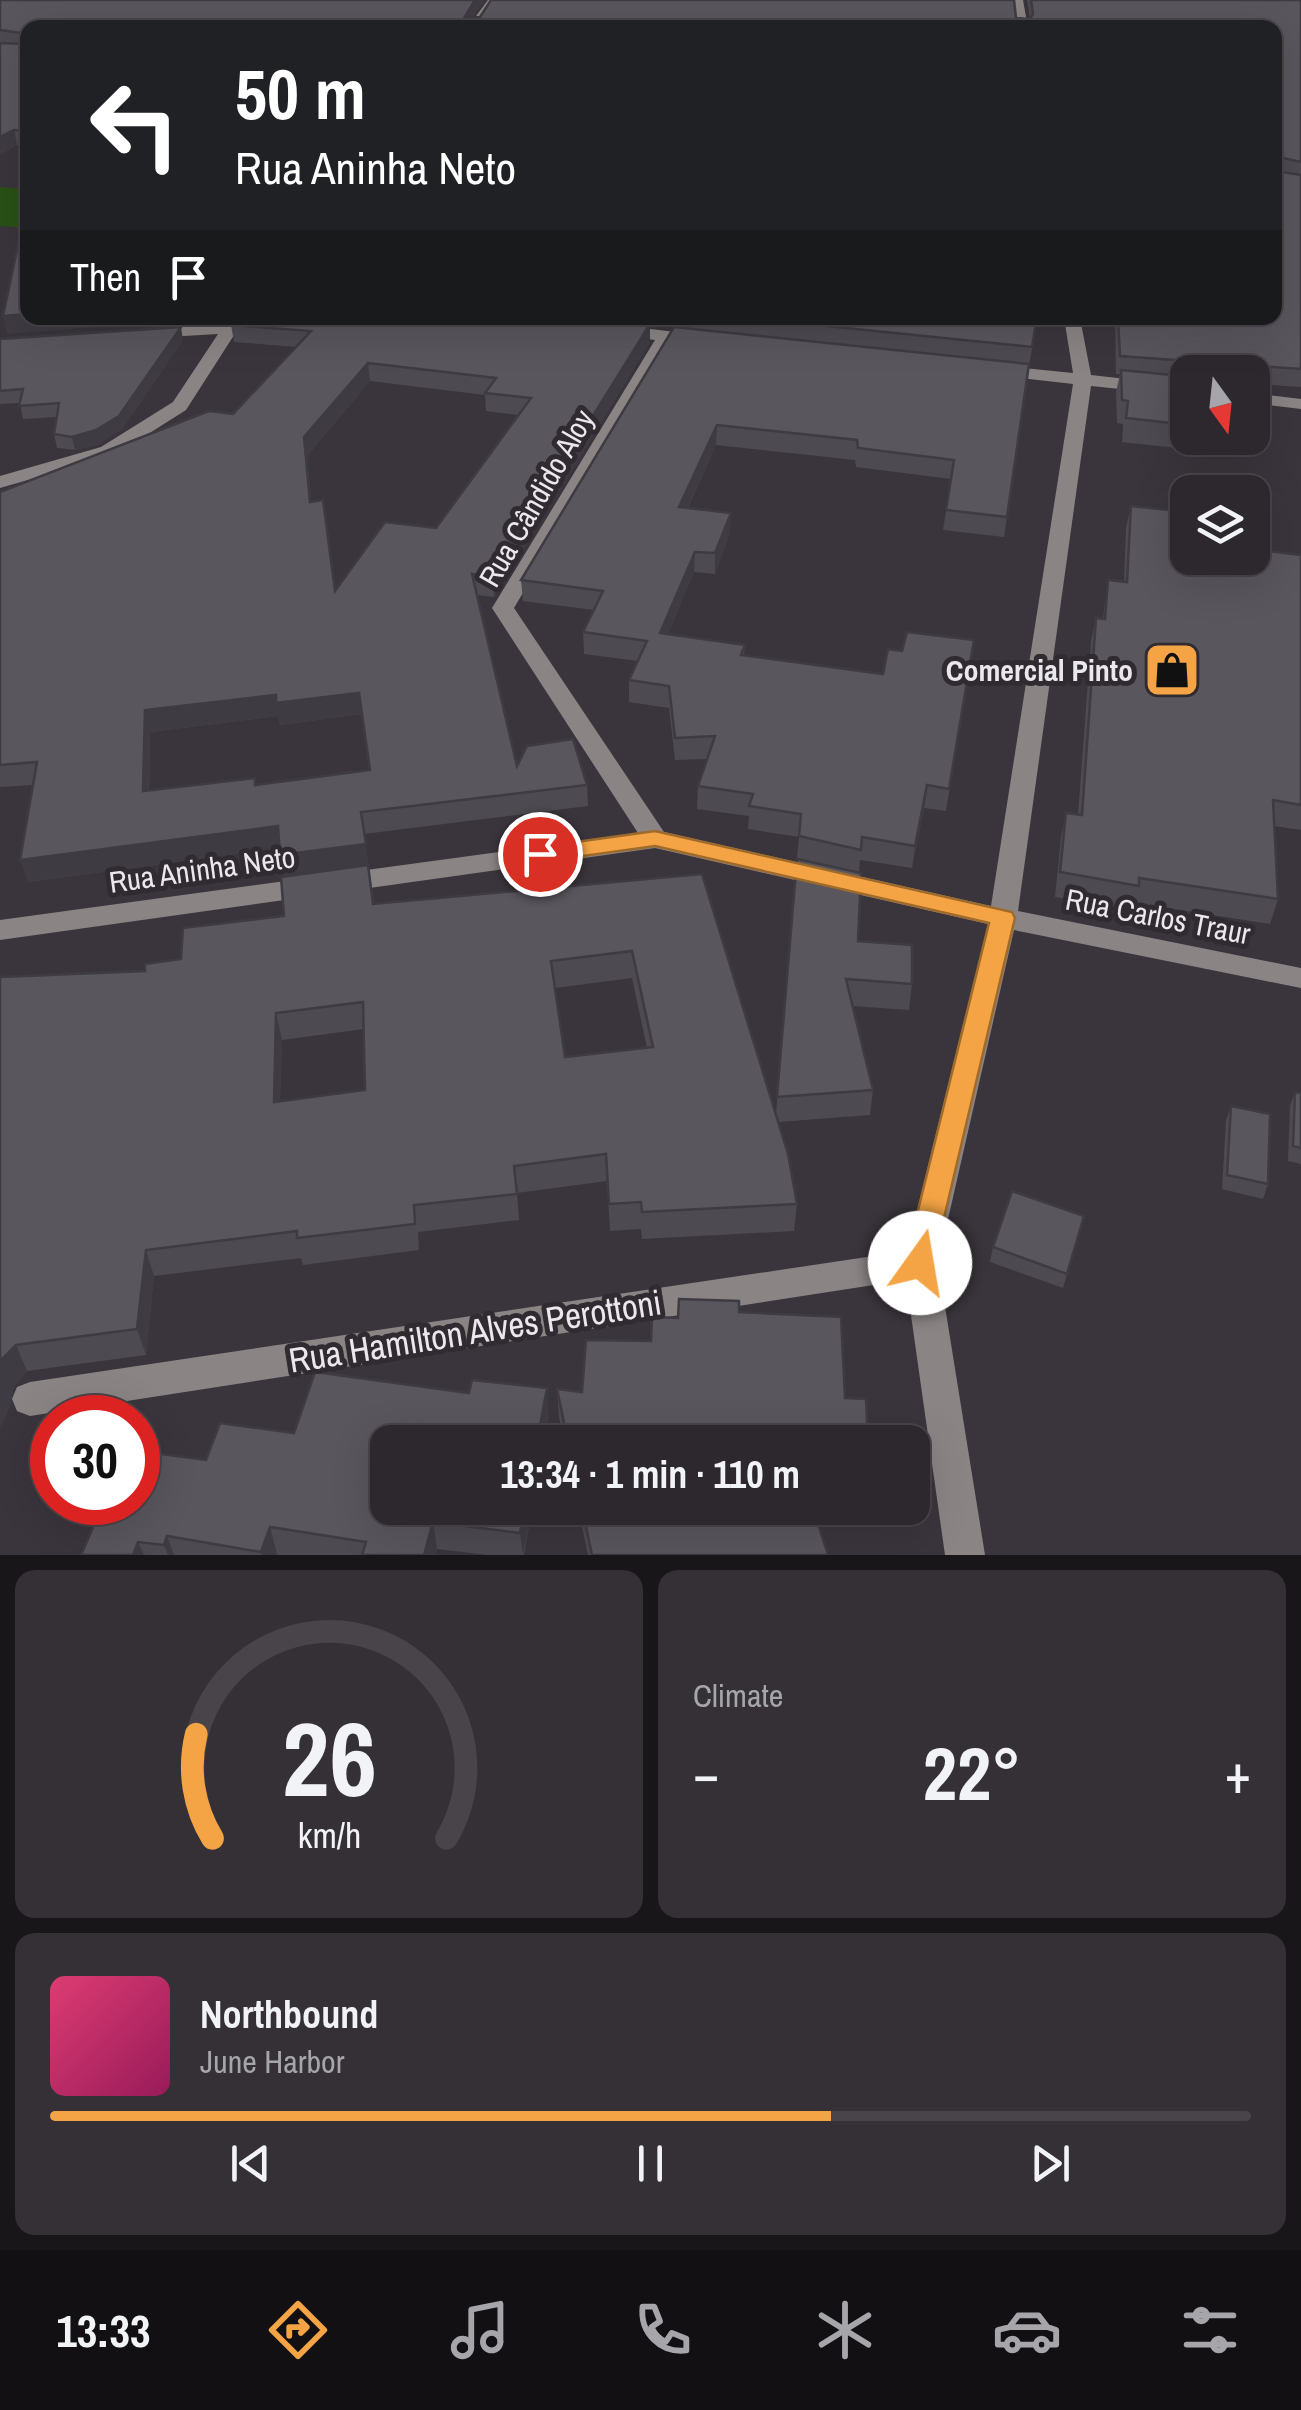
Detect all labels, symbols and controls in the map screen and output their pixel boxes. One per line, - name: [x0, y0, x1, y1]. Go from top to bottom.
- text: 50 m: [235, 47, 366, 141]
- icon: left: [70, 60, 200, 190]
- text: Rua Aninha Neto: [235, 137, 516, 198]
- icon: arrive: [161, 250, 216, 305]
- text: Then: [70, 252, 141, 303]
- north arrow: [1170, 355, 1270, 455]
- map controls: [1170, 355, 1270, 575]
- street label: Rua Cândido Aloy: [469, 402, 603, 594]
- button: layers: [1170, 475, 1270, 575]
- shop icon: Comercial Pinto: [1142, 640, 1202, 700]
- place label: Comercial Pinto: [946, 650, 1133, 690]
- pin: [498, 812, 583, 897]
- icon: arrive: [513, 827, 568, 882]
- street label: Rua Aninha Neto: [106, 836, 298, 902]
- street label: Rua Carlos Traur: [1062, 878, 1255, 954]
- position arrow: [868, 1211, 972, 1315]
- street label: Rua Hamilton Alves Perottoni: [285, 1278, 665, 1384]
- speed limit sign: 30: [30, 1395, 160, 1525]
- text: 13:34 · 1 min · 110 m: [500, 1449, 800, 1500]
- text: Climate: [693, 1674, 783, 1717]
- text: 26: [282, 1688, 376, 1828]
- text: 22°: [923, 1722, 1021, 1823]
- text: −: [693, 1736, 719, 1810]
- text: +: [1225, 1736, 1251, 1810]
- text: km/h: [297, 1811, 361, 1859]
- text: Northbound: [200, 1989, 378, 2040]
- text: June Harbor: [200, 2040, 344, 2083]
- icon: previous: [223, 2136, 278, 2191]
- icon: pause: [623, 2136, 678, 2191]
- icon: next: [1023, 2136, 1078, 2191]
- icon: directions: [263, 2295, 333, 2365]
- icon: music: [445, 2295, 515, 2365]
- icon: phone: [628, 2295, 698, 2365]
- icon: climate: [810, 2295, 880, 2365]
- icon: car: [992, 2295, 1062, 2365]
- icon: filters: [1175, 2295, 1245, 2365]
- text: 13:33: [56, 2300, 151, 2361]

